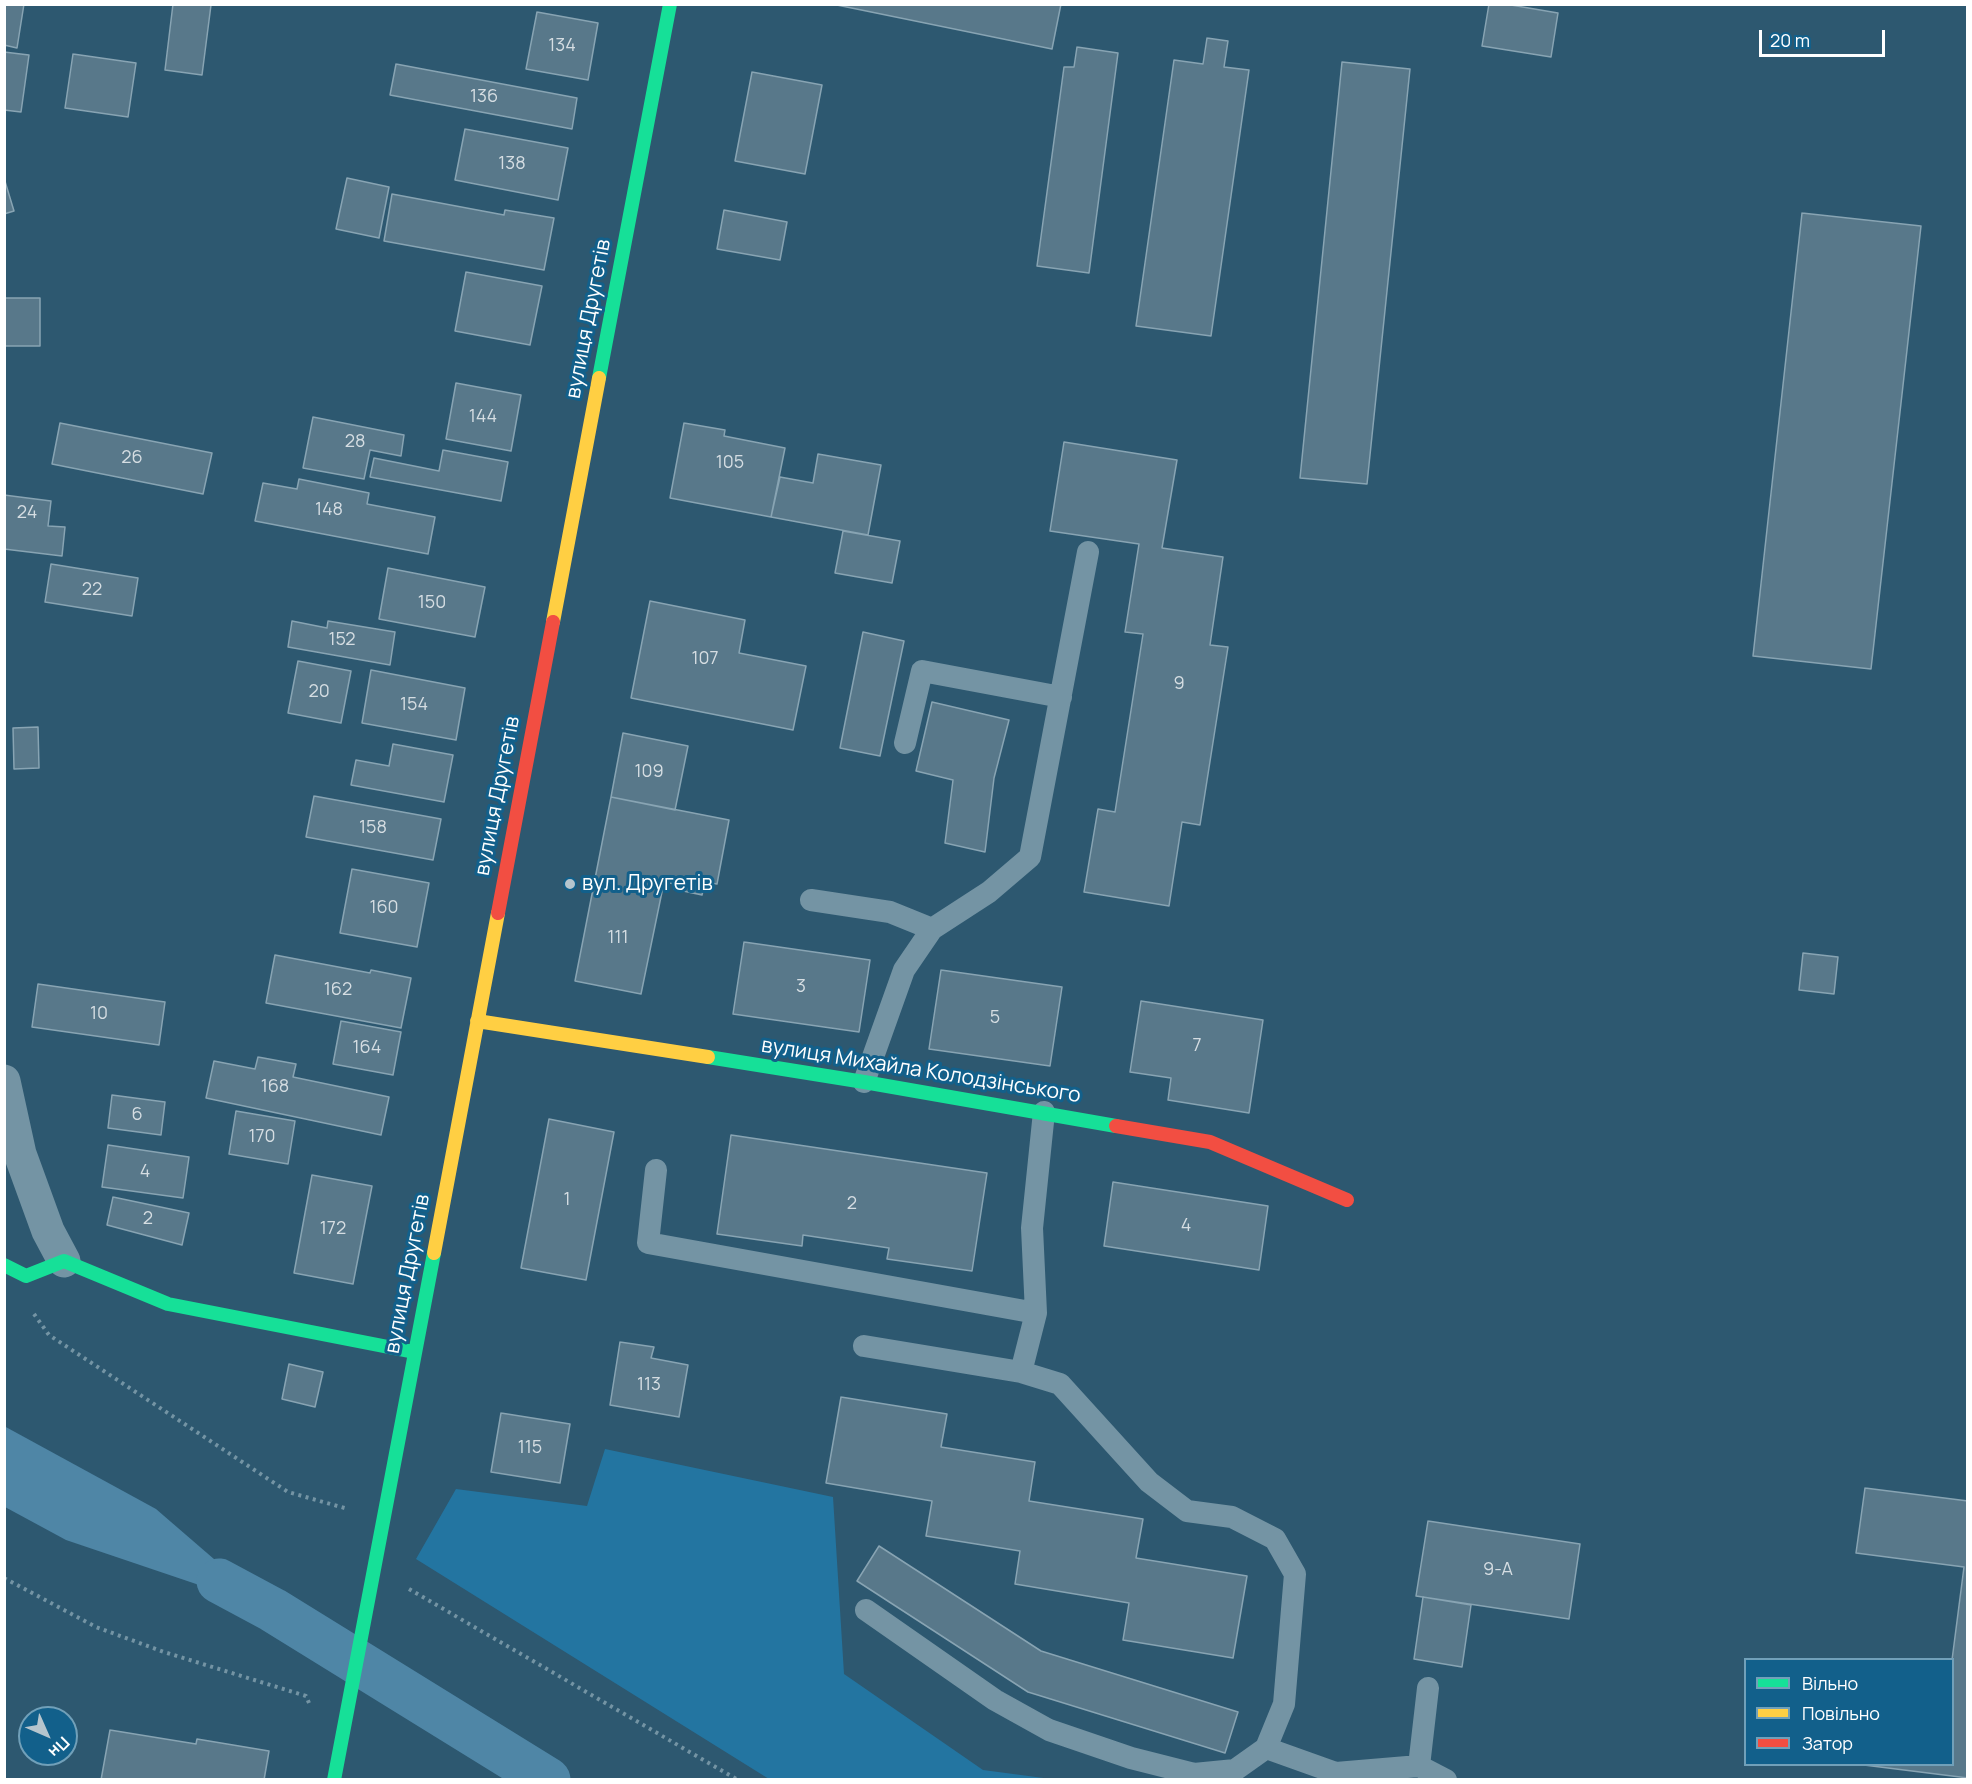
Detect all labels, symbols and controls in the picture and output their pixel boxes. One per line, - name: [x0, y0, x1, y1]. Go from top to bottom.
- scale bar: [1762, 18, 1888, 56]
- text: 20 m: [1770, 28, 1810, 52]
- house number: 134: [548, 35, 576, 57]
- house number: 136: [470, 86, 498, 108]
- house number: 138: [498, 153, 526, 175]
- street label: вулиця Другетів: [561, 237, 617, 401]
- house number: 144: [469, 406, 497, 428]
- house number: 28: [345, 431, 365, 453]
- house number: 26: [121, 447, 143, 469]
- house number: 105: [716, 452, 744, 474]
- house number: 148: [315, 499, 343, 521]
- house number: 24: [17, 502, 37, 524]
- house number: 22: [82, 579, 102, 601]
- house number: 150: [418, 592, 446, 614]
- house number: 152: [328, 629, 356, 651]
- house number: 107: [691, 648, 719, 670]
- house number: 9: [1173, 673, 1185, 695]
- house number: 20: [308, 681, 330, 703]
- house number: 154: [400, 694, 428, 716]
- street label: вулиця Другетів: [470, 714, 526, 878]
- house number: 109: [634, 761, 664, 783]
- house number: 158: [359, 817, 387, 839]
- place label: вул. Другетів: [582, 871, 713, 897]
- marker: вул. Другетів: [563, 877, 577, 891]
- house number: 160: [369, 897, 399, 919]
- house number: 111: [607, 927, 629, 949]
- house number: 3: [796, 976, 806, 998]
- house number: 162: [324, 979, 352, 1001]
- house number: 10: [90, 1003, 108, 1025]
- house number: 5: [990, 1007, 1000, 1029]
- street label: вулиця Михайла Колодзінського: [759, 1033, 1083, 1109]
- house number: 7: [1192, 1035, 1202, 1057]
- house number: 164: [353, 1037, 381, 1059]
- house number: 168: [261, 1076, 289, 1098]
- house number: 6: [131, 1104, 143, 1126]
- house number: 170: [248, 1126, 276, 1148]
- house number: 4: [140, 1161, 150, 1183]
- house number: 1: [563, 1189, 571, 1211]
- street label: вулиця Другетів: [380, 1192, 436, 1356]
- house number: 2: [847, 1193, 857, 1215]
- house number: 2: [143, 1208, 153, 1230]
- house number: 4: [1181, 1215, 1191, 1237]
- house number: 172: [320, 1218, 346, 1240]
- house number: 113: [637, 1374, 661, 1396]
- house number: 115: [518, 1437, 542, 1459]
- house number: 9-А: [1483, 1559, 1513, 1581]
- legend: [1744, 1658, 1954, 1766]
- text: Вільно: [1802, 1671, 1858, 1695]
- text: Повільно: [1802, 1701, 1880, 1725]
- north arrow: [18, 1706, 78, 1766]
- text: Затор: [1802, 1731, 1853, 1755]
- text: Пн: [44, 1732, 75, 1763]

